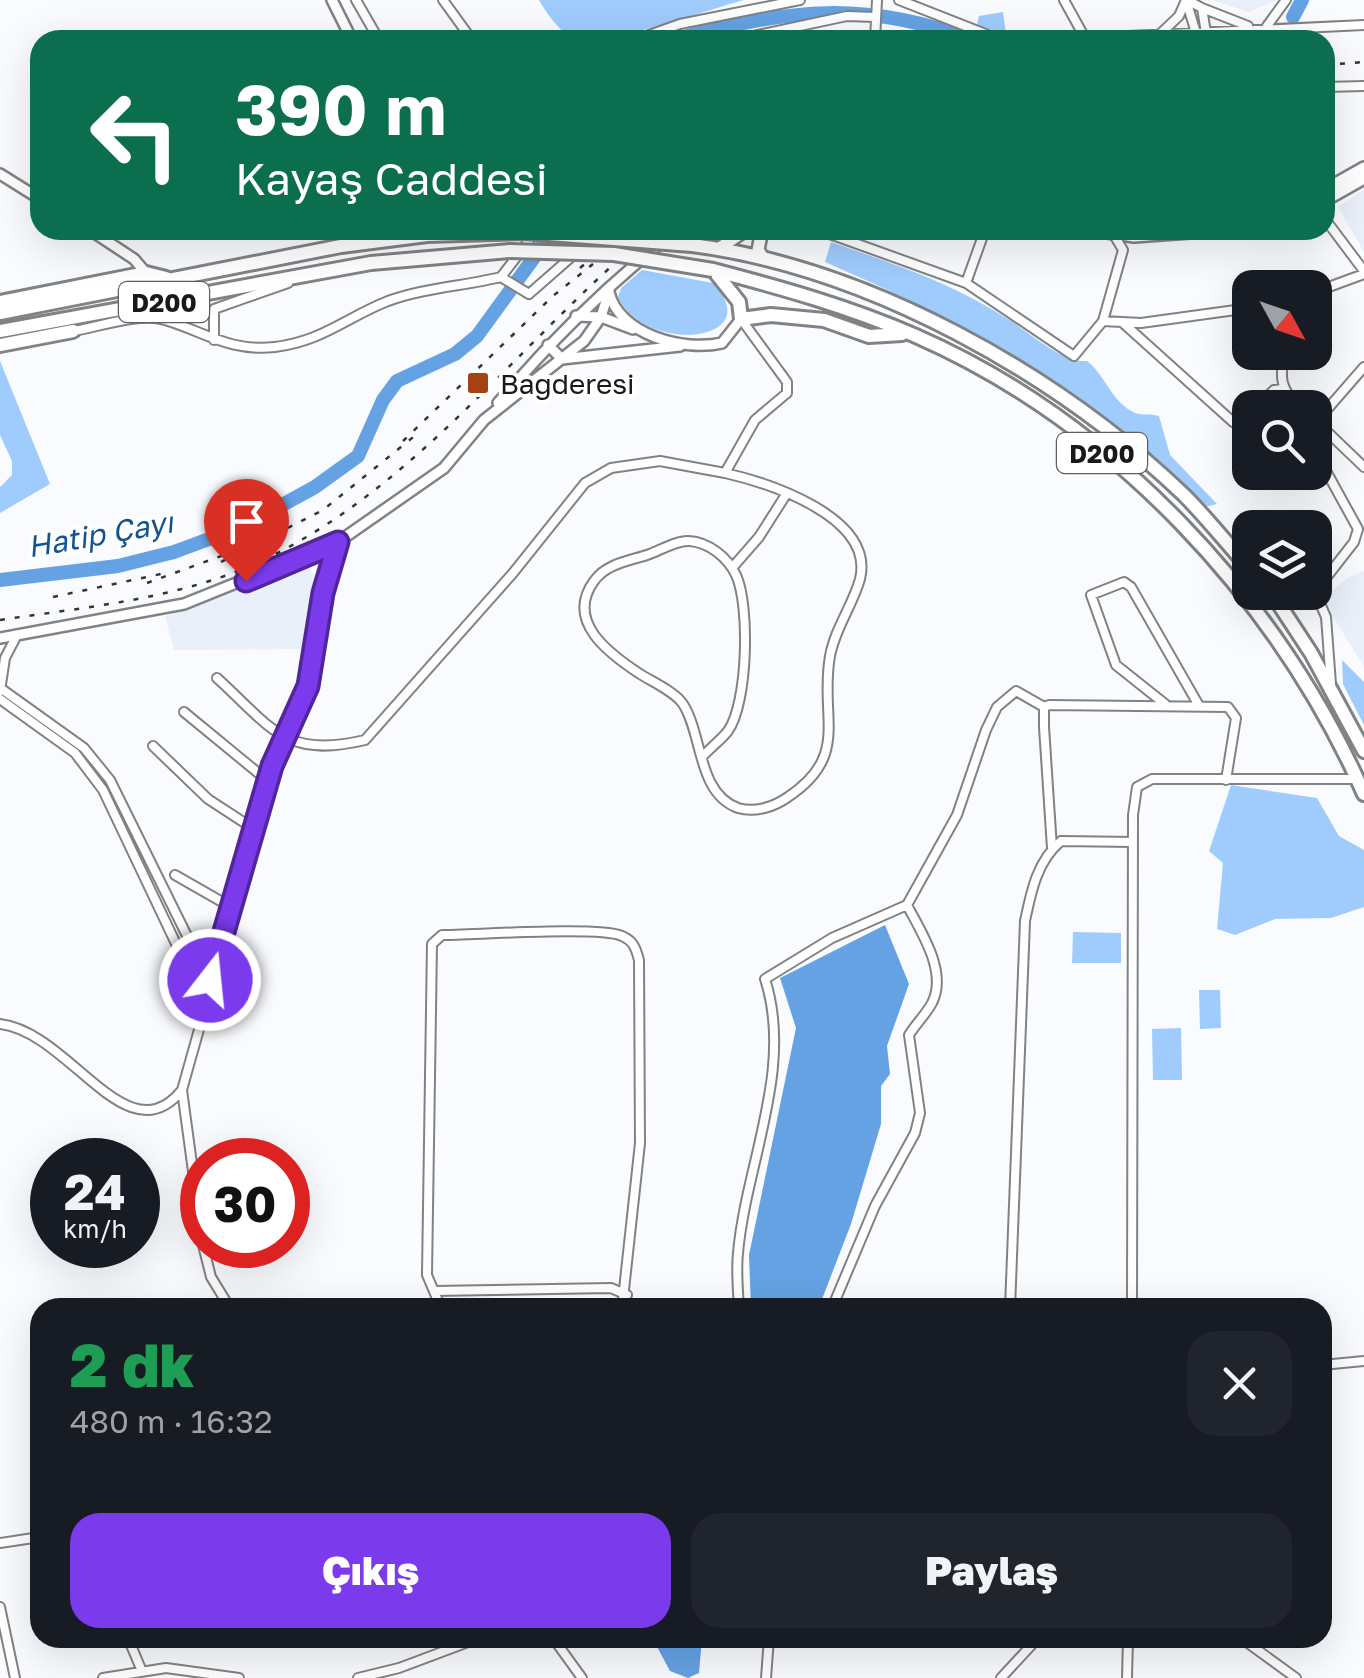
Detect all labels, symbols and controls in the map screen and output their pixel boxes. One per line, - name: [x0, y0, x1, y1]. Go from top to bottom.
- text: 390 m: [235, 66, 446, 150]
- icon: left: [70, 70, 200, 200]
- text: Kayaş Caddesi: [235, 151, 548, 205]
- north arrow: [1232, 270, 1332, 370]
- map controls: [1232, 270, 1332, 610]
- road number: D200: [119, 282, 209, 322]
- place label: Bağderesi: [500, 367, 635, 400]
- marker: Bağderesi: [465, 370, 491, 396]
- button: search: [1232, 390, 1332, 490]
- road number: D200: [1057, 433, 1147, 473]
- pin: [204, 479, 289, 582]
- icon: arrive: [219, 494, 274, 549]
- water label: Hatip Çayı: [24, 503, 177, 564]
- button: layers: [1232, 510, 1332, 610]
- position arrow: [158, 928, 262, 1032]
- speed limit sign: 30: [180, 1138, 310, 1268]
- text: 24: [64, 1161, 126, 1221]
- text: km/h: [63, 1213, 127, 1244]
- text: 2 dk: [70, 1328, 194, 1400]
- button: close: [1187, 1331, 1292, 1436]
- text: 480 m · 16:32: [70, 1402, 273, 1440]
- button: Çıkış: [70, 1513, 671, 1628]
- button: Paylaş: [691, 1513, 1292, 1628]

